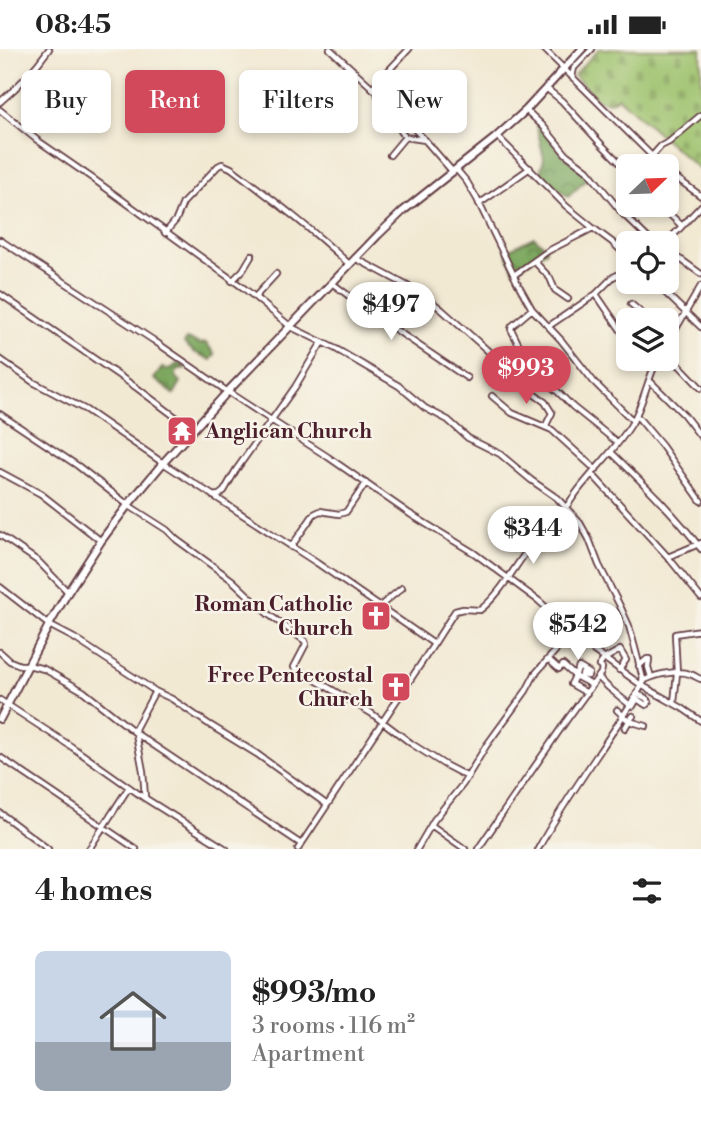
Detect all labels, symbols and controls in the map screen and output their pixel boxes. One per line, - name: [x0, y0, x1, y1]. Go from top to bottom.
- text: 08:45: [35, 9, 111, 41]
- chip: Buy: [21, 70, 111, 133]
- chip: Rent: [125, 70, 225, 133]
- chip: Filters: [239, 70, 358, 133]
- chip: New: [372, 70, 467, 133]
- north arrow: [616, 154, 679, 217]
- map controls: [616, 154, 679, 371]
- button: locate: [616, 231, 679, 294]
- pin: $497: [350, 282, 432, 342]
- text: $497: [362, 291, 420, 319]
- button: layers: [616, 308, 679, 371]
- pin: $993: [485, 347, 567, 406]
- text: $993: [498, 355, 554, 383]
- temple icon: Anglican Church: [165, 414, 199, 448]
- place label: Anglican Church: [204, 419, 372, 445]
- pin: $344: [492, 507, 574, 566]
- text: $344: [503, 515, 563, 543]
- place label: Roman Catholic Church: [194, 592, 353, 642]
- church icon: Roman Catholic Church: [359, 599, 393, 633]
- pin: $542: [537, 603, 619, 662]
- text: $542: [549, 611, 607, 639]
- place label: Free Pentecostal Church: [207, 663, 373, 713]
- church icon: Free Pentecostal Church: [379, 670, 413, 704]
- text: 4 homes: [35, 872, 152, 910]
- icon: filters: [628, 872, 666, 910]
- text: $993/mo: [252, 974, 376, 1012]
- icon: home: [91, 979, 175, 1063]
- text: 3 rooms · 116 m²: [252, 1012, 415, 1040]
- text: Apartment: [252, 1040, 365, 1068]

